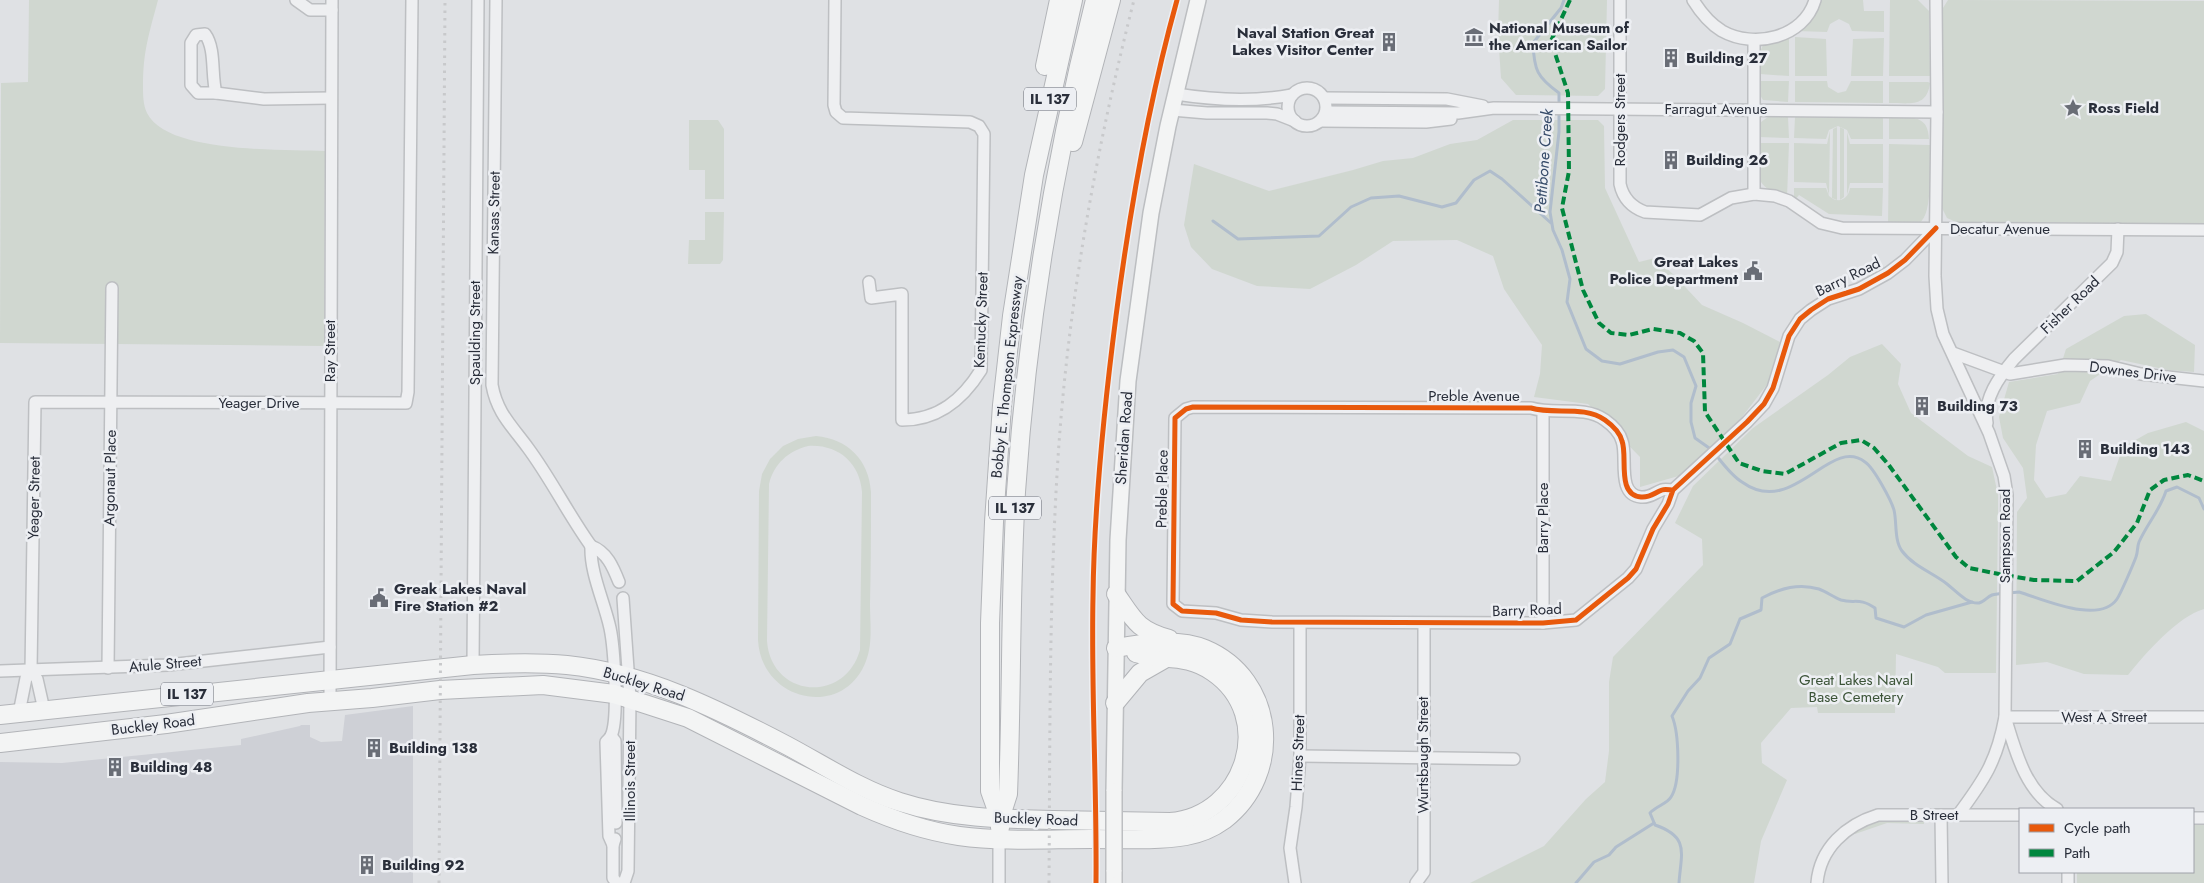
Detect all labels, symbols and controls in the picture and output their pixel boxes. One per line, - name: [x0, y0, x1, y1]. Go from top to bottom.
- place label: National Museum of the American Sailor: [1489, 17, 1630, 56]
- place label: Naval Station Great Lakes Visitor Center: [1232, 22, 1375, 61]
- museum icon: National Museum of the American Sailor: [1463, 26, 1485, 48]
- building icon: Naval Station Great Lakes Visitor Center: [1378, 31, 1400, 53]
- building icon: Building 27: [1660, 47, 1682, 69]
- place label: Building 27: [1686, 47, 1768, 69]
- street label: Rodgers Street: [1609, 73, 1631, 166]
- road number: IL 137: [1024, 88, 1076, 110]
- place icon: Ross Field: [2062, 97, 2084, 119]
- place label: Ross Field: [2088, 97, 2159, 119]
- street label: Farragut Avenue: [1664, 98, 1768, 120]
- water label: Pettibone Creek: [1528, 107, 1559, 214]
- building icon: Building 26: [1660, 149, 1682, 171]
- place label: Building 26: [1686, 149, 1768, 171]
- street label: Kansas Street: [482, 171, 506, 255]
- street label: Decatur Avenue: [1950, 218, 2050, 240]
- place label: Great Lakes Police Department: [1609, 251, 1738, 290]
- street label: Barry Road: [1812, 252, 1884, 302]
- public building icon: Great Lakes Police Department: [1742, 260, 1764, 282]
- street label: Kentucky Street: [968, 271, 994, 368]
- street label: Fisher Road: [2035, 271, 2105, 339]
- street label: Bobby E. Thompson Expressway: [985, 274, 1029, 479]
- street label: Spaulding Street: [464, 280, 486, 385]
- street label: Ray Street: [319, 319, 341, 382]
- street label: Downes Drive: [2088, 356, 2178, 388]
- street label: Preble Avenue: [1428, 385, 1520, 407]
- street label: Sheridan Road: [1110, 391, 1138, 485]
- street label: Yeager Drive: [218, 392, 300, 414]
- building icon: Building 73: [1911, 395, 1933, 417]
- place label: Building 73: [1937, 395, 2018, 417]
- street label: Argonaut Place: [98, 429, 122, 526]
- building icon: Building 143: [2074, 438, 2096, 460]
- place label: Building 143: [2100, 438, 2190, 460]
- street label: Preble Place: [1150, 449, 1174, 528]
- street label: Yeager Street: [22, 456, 46, 540]
- street label: Barry Place: [1532, 482, 1554, 554]
- street label: Sampson Road: [1994, 489, 2016, 583]
- road number: IL 137: [989, 496, 1041, 520]
- place label: Greak Lakes Naval Fire Station #2: [394, 578, 526, 617]
- public building icon: Greak Lakes Naval Fire Station #2: [368, 587, 390, 609]
- street label: Barry Road: [1492, 598, 1562, 622]
- street label: Atule Street: [128, 650, 203, 678]
- street label: Buckley Road: [600, 661, 688, 707]
- park label: Great Lakes Naval Base Cemetery: [1799, 669, 1913, 708]
- road number: IL 137: [161, 682, 213, 706]
- street label: Wurtsbaugh Street: [1412, 696, 1434, 813]
- street label: West A Street: [2061, 706, 2147, 728]
- street label: Buckley Road: [110, 709, 196, 741]
- street label: Hines Street: [1286, 714, 1310, 792]
- building icon: Building 138: [363, 737, 385, 759]
- place label: Building 138: [389, 737, 478, 759]
- street label: Illinois Street: [619, 740, 641, 821]
- building icon: Building 48: [104, 756, 126, 778]
- place label: Building 48: [130, 756, 212, 778]
- street label: B Street: [1910, 804, 1959, 826]
- street label: Buckley Road: [993, 807, 1079, 831]
- legend: [2019, 808, 2194, 873]
- text: Cycle path: [2064, 817, 2131, 839]
- text: Path: [2064, 842, 2090, 864]
- building icon: Building 92: [356, 854, 378, 876]
- place label: Building 92: [382, 854, 464, 876]

